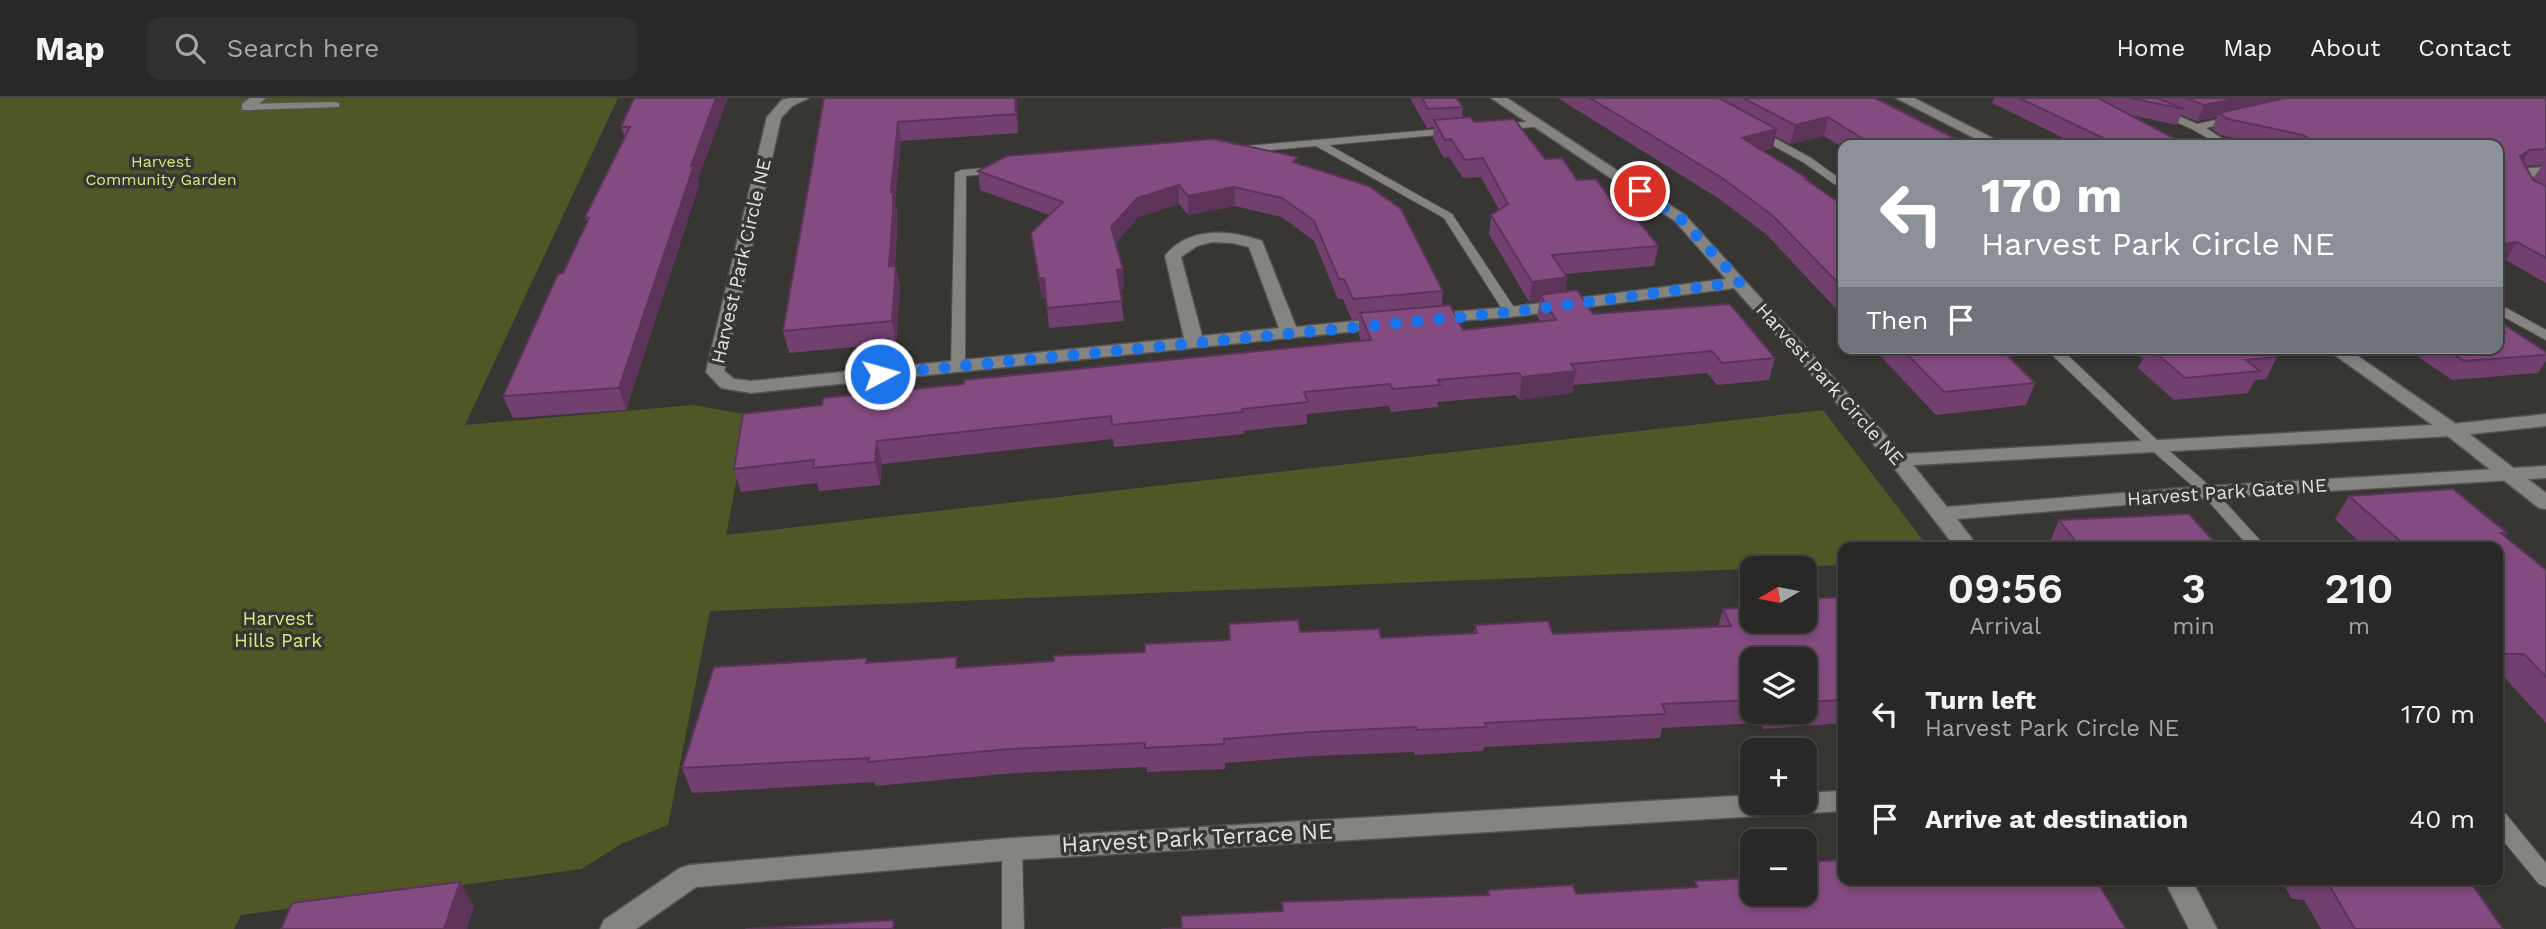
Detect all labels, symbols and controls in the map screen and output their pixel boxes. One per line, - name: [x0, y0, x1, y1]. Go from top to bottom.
- search box: [147, 17, 637, 80]
- text: Map: [35, 29, 105, 68]
- icon: search: [171, 29, 209, 67]
- text: Search here: [227, 33, 379, 63]
- text: Home: [2117, 34, 2185, 62]
- text: Map: [2223, 34, 2272, 62]
- text: About: [2310, 34, 2380, 62]
- text: Contact: [2418, 34, 2511, 62]
- park label: Harvest Community Garden: [85, 152, 237, 189]
- street label: Harvest Park Circle NE: [706, 156, 776, 366]
- pin: [1610, 161, 1670, 221]
- text: 170 m: [1981, 166, 2122, 224]
- icon: left: [1866, 168, 1957, 259]
- icon: arrive: [1621, 172, 1659, 210]
- text: Harvest Park Circle NE: [1981, 225, 2335, 263]
- street label: Harvest Park Circle NE: [1751, 298, 1909, 470]
- icon: arrive: [1942, 301, 1980, 339]
- text: Then: [1866, 305, 1928, 335]
- position arrow: [843, 337, 917, 411]
- street label: Harvest Park Gate NE: [2126, 474, 2328, 510]
- north arrow: [1740, 556, 1816, 634]
- map controls: [1740, 556, 1817, 906]
- text: 09:56: [1948, 564, 2063, 613]
- text: 3: [2181, 564, 2206, 613]
- text: 210: [2324, 564, 2393, 613]
- park label: Harvest Hills Park: [234, 607, 322, 652]
- text: Arrival: [1969, 613, 2041, 640]
- text: min: [2173, 613, 2215, 640]
- text: m: [2348, 613, 2370, 640]
- button: layers: [1740, 647, 1817, 724]
- text: Turn left: [1925, 685, 2036, 715]
- icon: left: [1866, 695, 1904, 733]
- text: 170 m: [2401, 699, 2475, 729]
- text: Harvest Park Circle NE: [1925, 715, 2179, 742]
- button: +: [1740, 738, 1817, 815]
- icon: arrive: [1866, 800, 1904, 838]
- text: Arrive at destination: [1925, 804, 2188, 834]
- text: 40 m: [2409, 804, 2475, 834]
- street label: Harvest Park Terrace NE: [1061, 817, 1333, 859]
- button: −: [1740, 829, 1817, 906]

